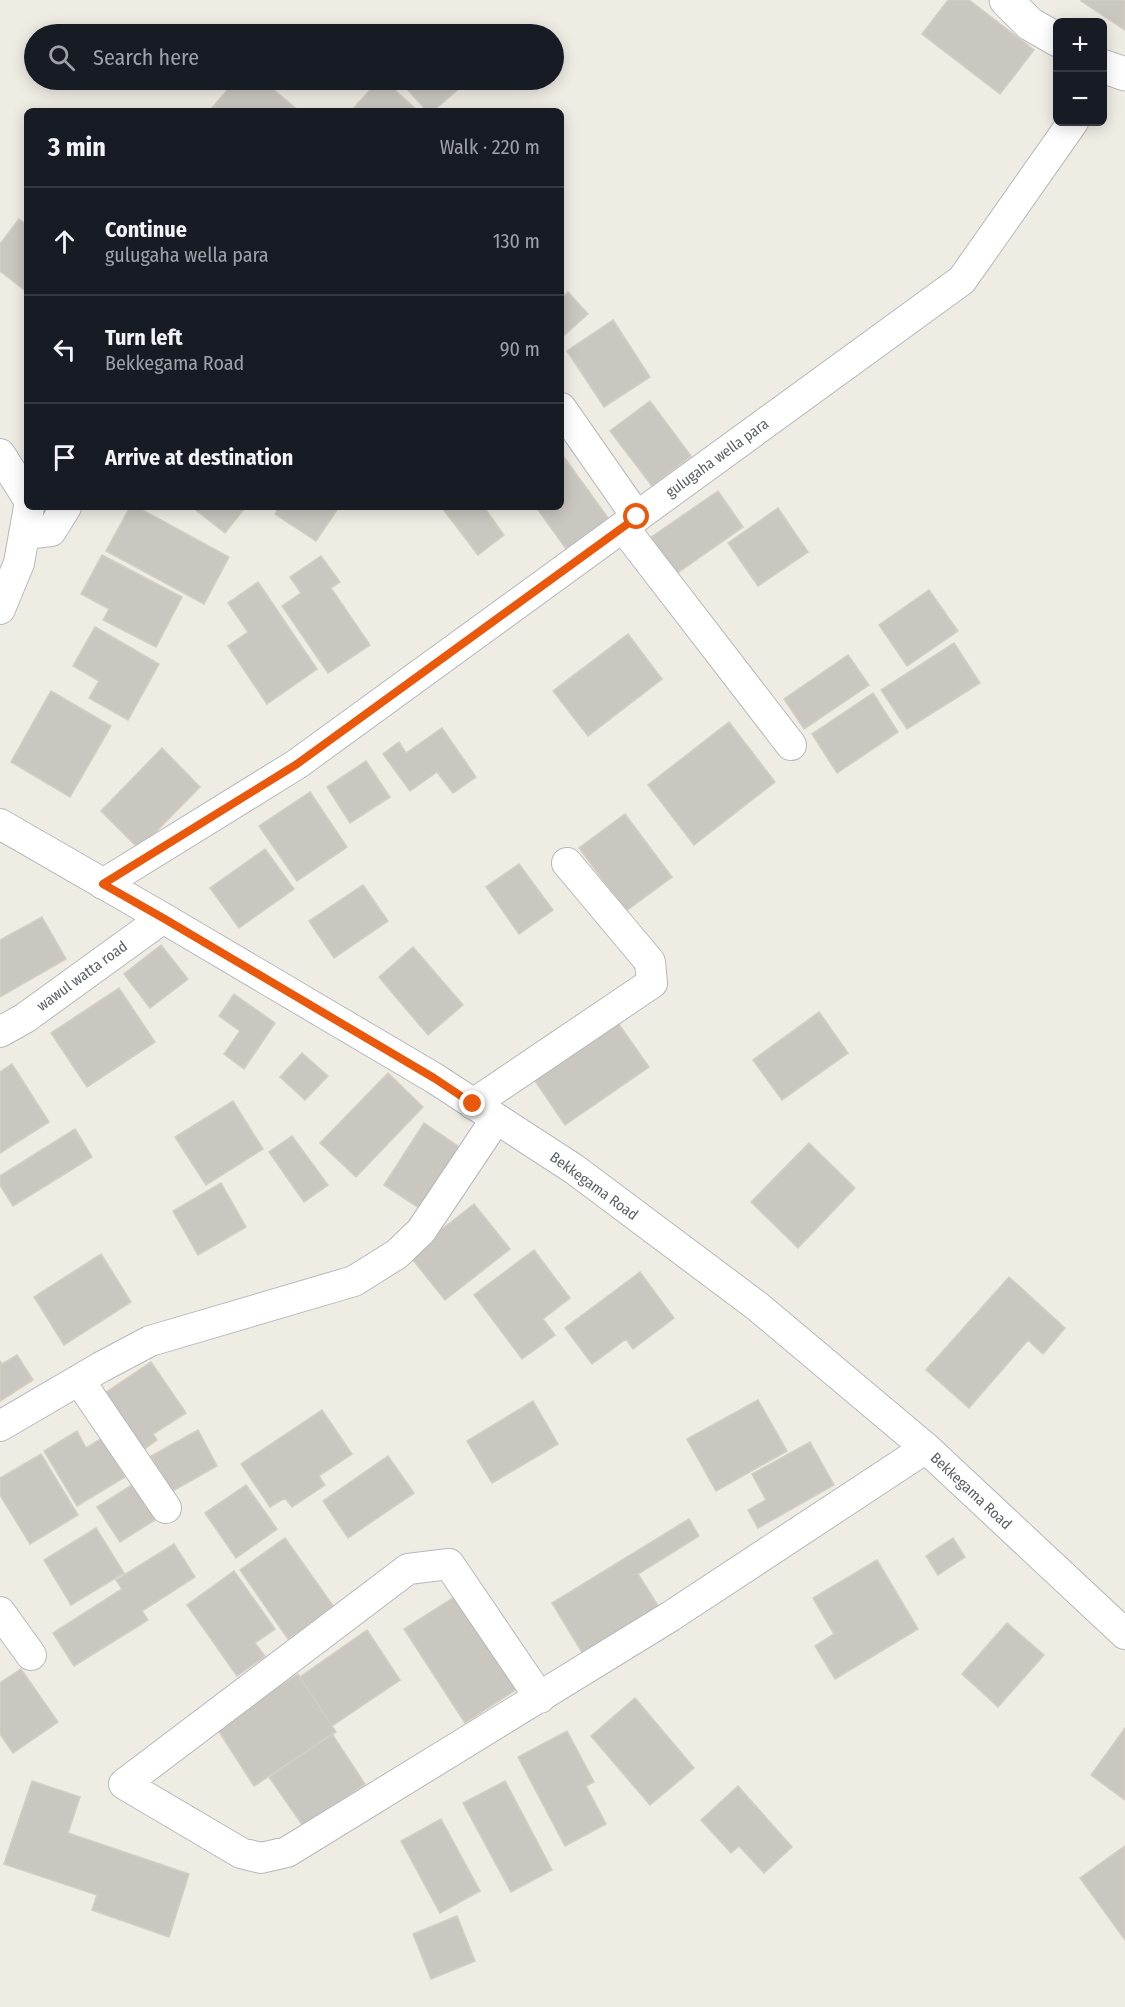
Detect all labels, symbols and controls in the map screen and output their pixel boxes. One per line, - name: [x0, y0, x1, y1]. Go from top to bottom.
- map controls: [1053, 18, 1107, 126]
- button: +: [1053, 18, 1107, 72]
- search box: [24, 24, 564, 90]
- icon: search: [45, 41, 78, 74]
- text: Search here: [93, 44, 199, 71]
- button: −: [1053, 72, 1107, 126]
- text: 3 min: [48, 132, 106, 163]
- text: Walk · 220 m: [440, 135, 540, 159]
- text: Continue: [105, 216, 187, 243]
- icon: ahead: [48, 225, 81, 258]
- text: 130 m: [493, 229, 540, 253]
- text: gulugaha wella para: [105, 243, 269, 267]
- text: Turn left: [105, 324, 183, 351]
- icon: left: [48, 333, 81, 366]
- text: 90 m: [500, 337, 540, 361]
- text: Bekkegama Road: [105, 351, 244, 375]
- street label: gulugaha wella para: [662, 415, 772, 501]
- icon: arrive: [48, 441, 81, 474]
- text: Arrive at destination: [105, 444, 293, 471]
- route start: [623, 503, 649, 529]
- street label: wawul watta road: [33, 937, 131, 1015]
- route end: [459, 1090, 485, 1116]
- street label: Bekkegama Road: [546, 1148, 642, 1224]
- street label: Bekkegama Road: [927, 1449, 1015, 1533]

